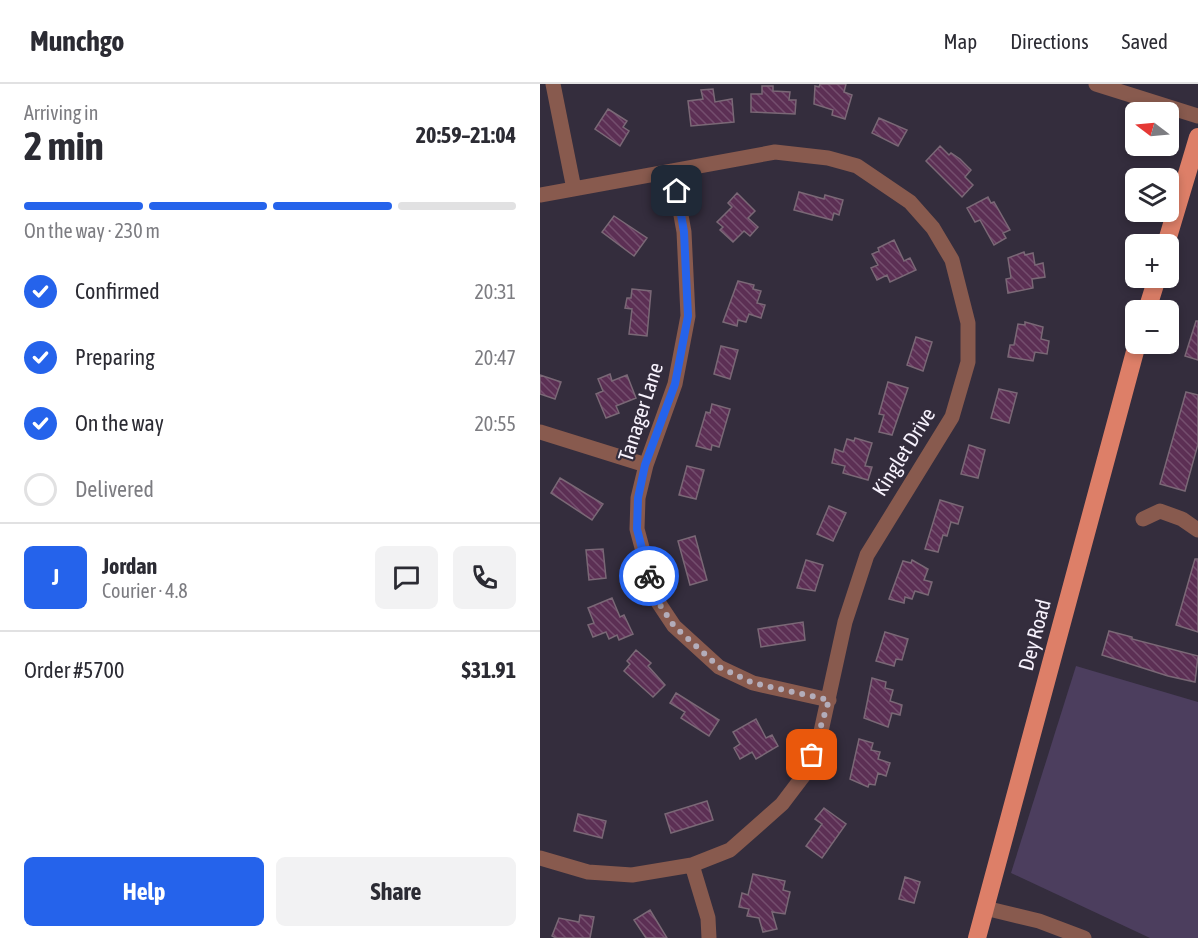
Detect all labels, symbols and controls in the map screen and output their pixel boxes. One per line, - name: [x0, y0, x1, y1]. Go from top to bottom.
- text: Munchgo: [30, 25, 124, 57]
- text: Map: [943, 29, 977, 53]
- text: Directions: [1010, 29, 1089, 53]
- text: Saved: [1122, 29, 1168, 53]
- text: Arriving in: [24, 101, 98, 124]
- north arrow: [1125, 102, 1179, 156]
- map controls: [1125, 102, 1179, 354]
- text: 20:59–21:04: [416, 122, 516, 148]
- text: 2 min: [24, 124, 104, 168]
- pin: [651, 165, 702, 216]
- button: layers: [1125, 168, 1179, 222]
- icon: home: [660, 174, 693, 207]
- text: On the way · 230 m: [24, 219, 160, 242]
- button: +: [1125, 234, 1179, 288]
- icon: check: [24, 275, 57, 308]
- text: Confirmed: [75, 278, 160, 304]
- text: 20:31: [474, 280, 516, 303]
- button: −: [1125, 300, 1179, 354]
- icon: check: [24, 341, 57, 374]
- text: Preparing: [75, 344, 155, 370]
- text: 20:47: [474, 346, 516, 369]
- street label: Tanager Lane: [613, 359, 667, 464]
- street label: Kinglet Drive: [867, 403, 940, 500]
- icon: check: [24, 407, 57, 440]
- text: On the way: [75, 410, 164, 436]
- text: 20:55: [474, 412, 516, 435]
- text: Delivered: [75, 476, 154, 502]
- button: chat: [375, 546, 438, 609]
- button: phone: [453, 546, 516, 609]
- courier: [619, 546, 679, 606]
- text: Jordan: [102, 553, 157, 579]
- icon: bike: [633, 560, 666, 593]
- text: J: [52, 564, 59, 590]
- text: Courier · 4.8: [102, 579, 188, 602]
- street label: Dey Road: [1013, 597, 1055, 673]
- text: Order #5700: [24, 657, 124, 683]
- text: $31.91: [461, 657, 516, 683]
- pin: [786, 729, 837, 780]
- icon: bag: [795, 738, 828, 771]
- button: Help: [24, 857, 264, 926]
- button: Share: [276, 857, 516, 926]

